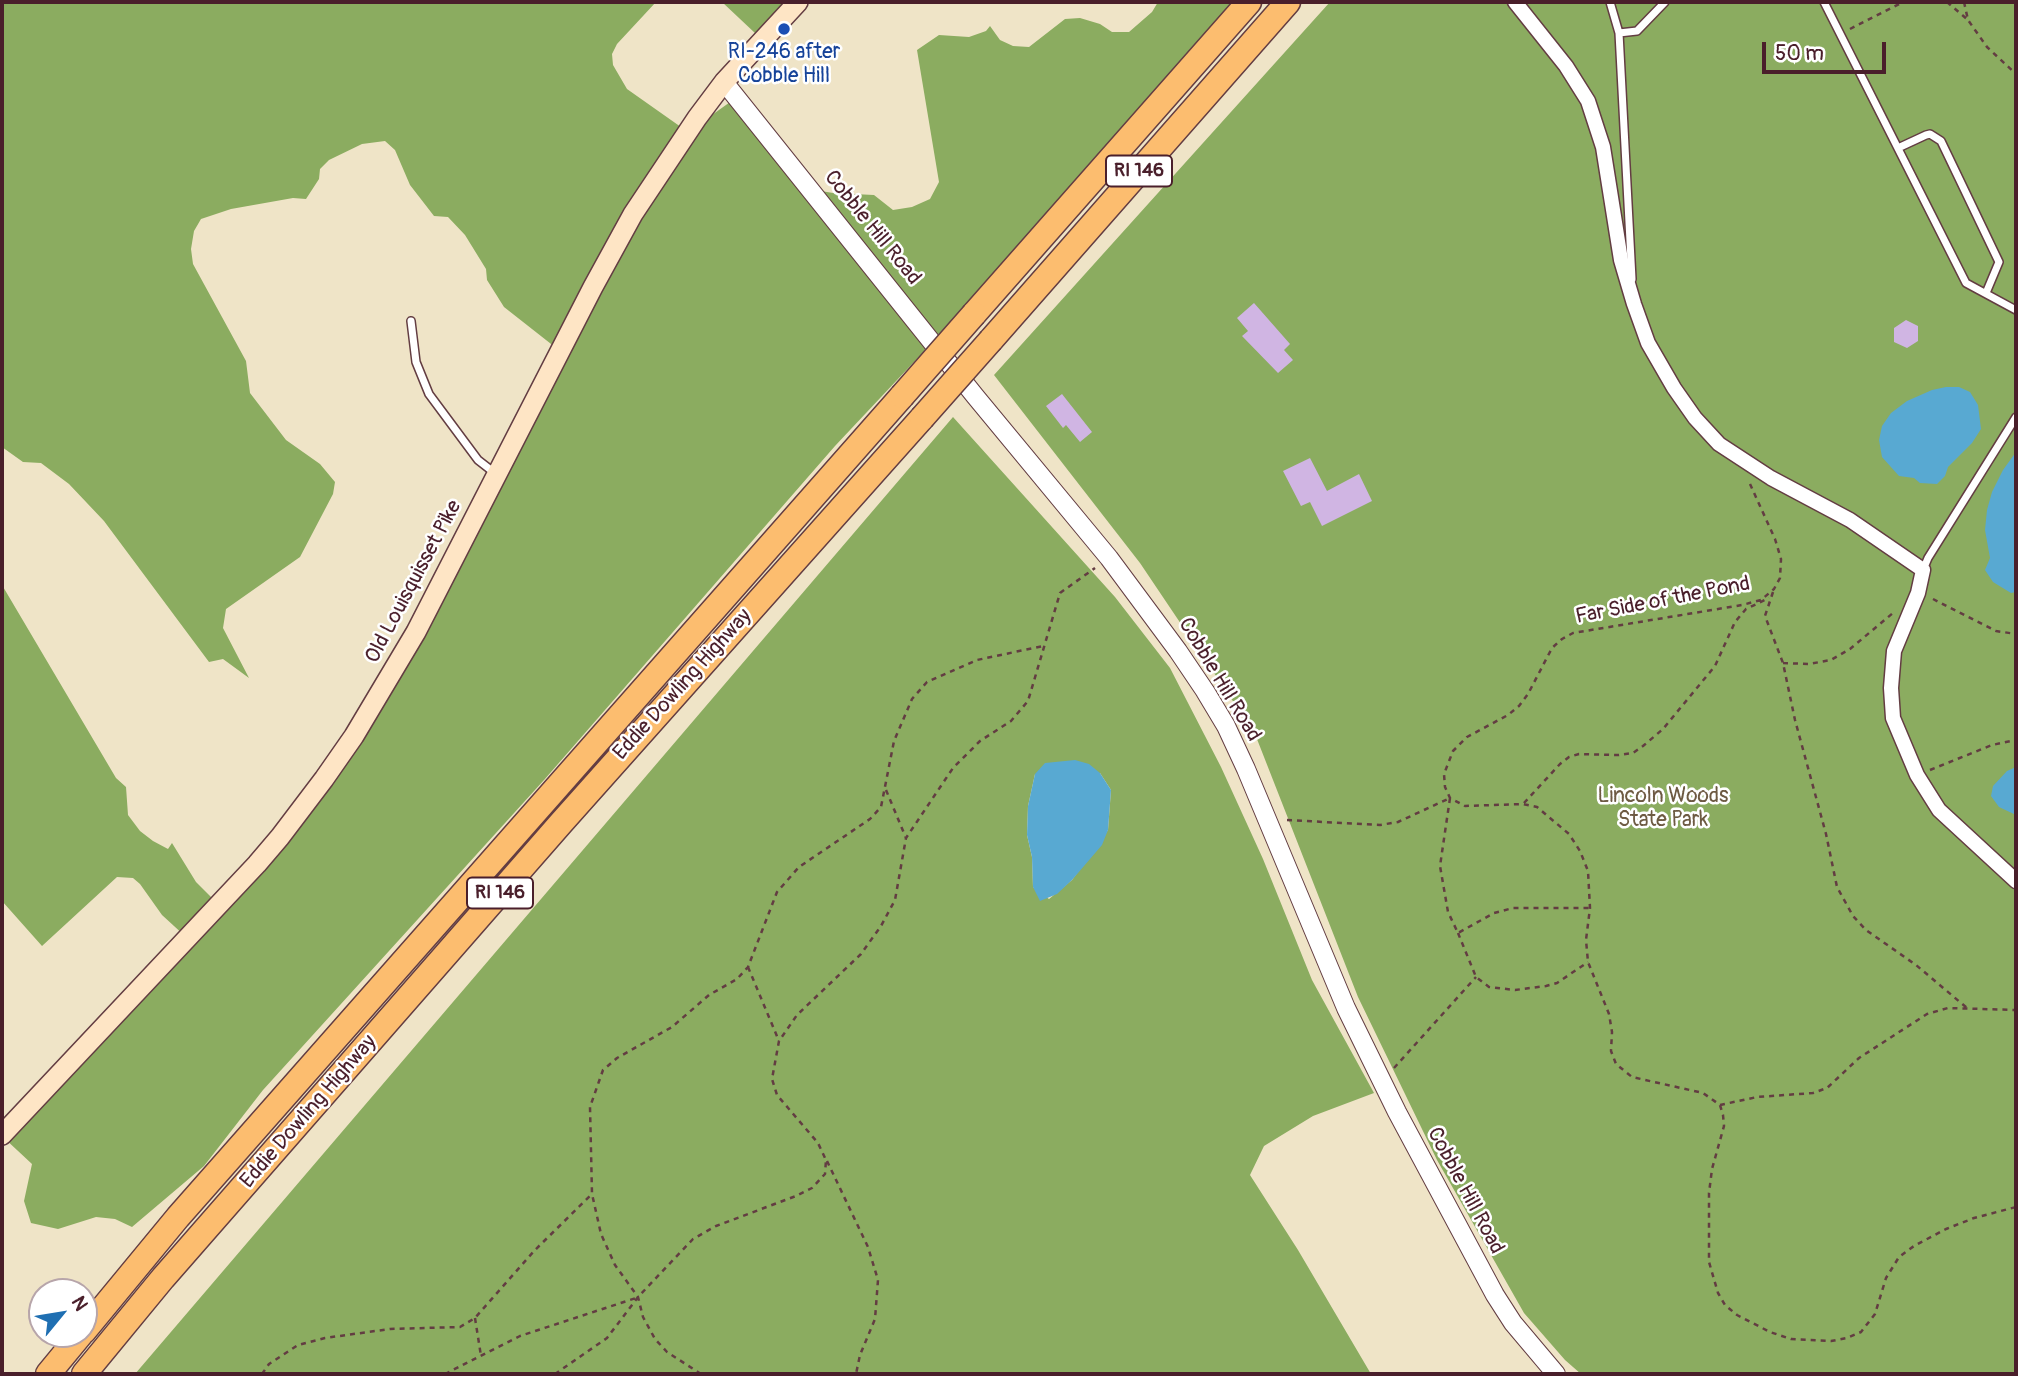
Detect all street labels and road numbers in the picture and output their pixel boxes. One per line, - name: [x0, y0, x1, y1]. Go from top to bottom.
- road number: RI 146: [1106, 155, 1172, 186]
- street label: Cobble Hill Road: [818, 166, 926, 290]
- street label: Old Louisquisset Pike: [360, 496, 468, 668]
- street label: Far Side of the Pond: [1574, 572, 1752, 630]
- street label: Eddie Dowling Highway: [609, 604, 757, 766]
- street label: Cobble Hill Road: [1172, 614, 1266, 746]
- road number: RI 146: [467, 878, 533, 908]
- street label: Eddie Dowling Highway: [236, 1030, 382, 1194]
- street label: Cobble Hill Road: [1421, 1123, 1509, 1259]

